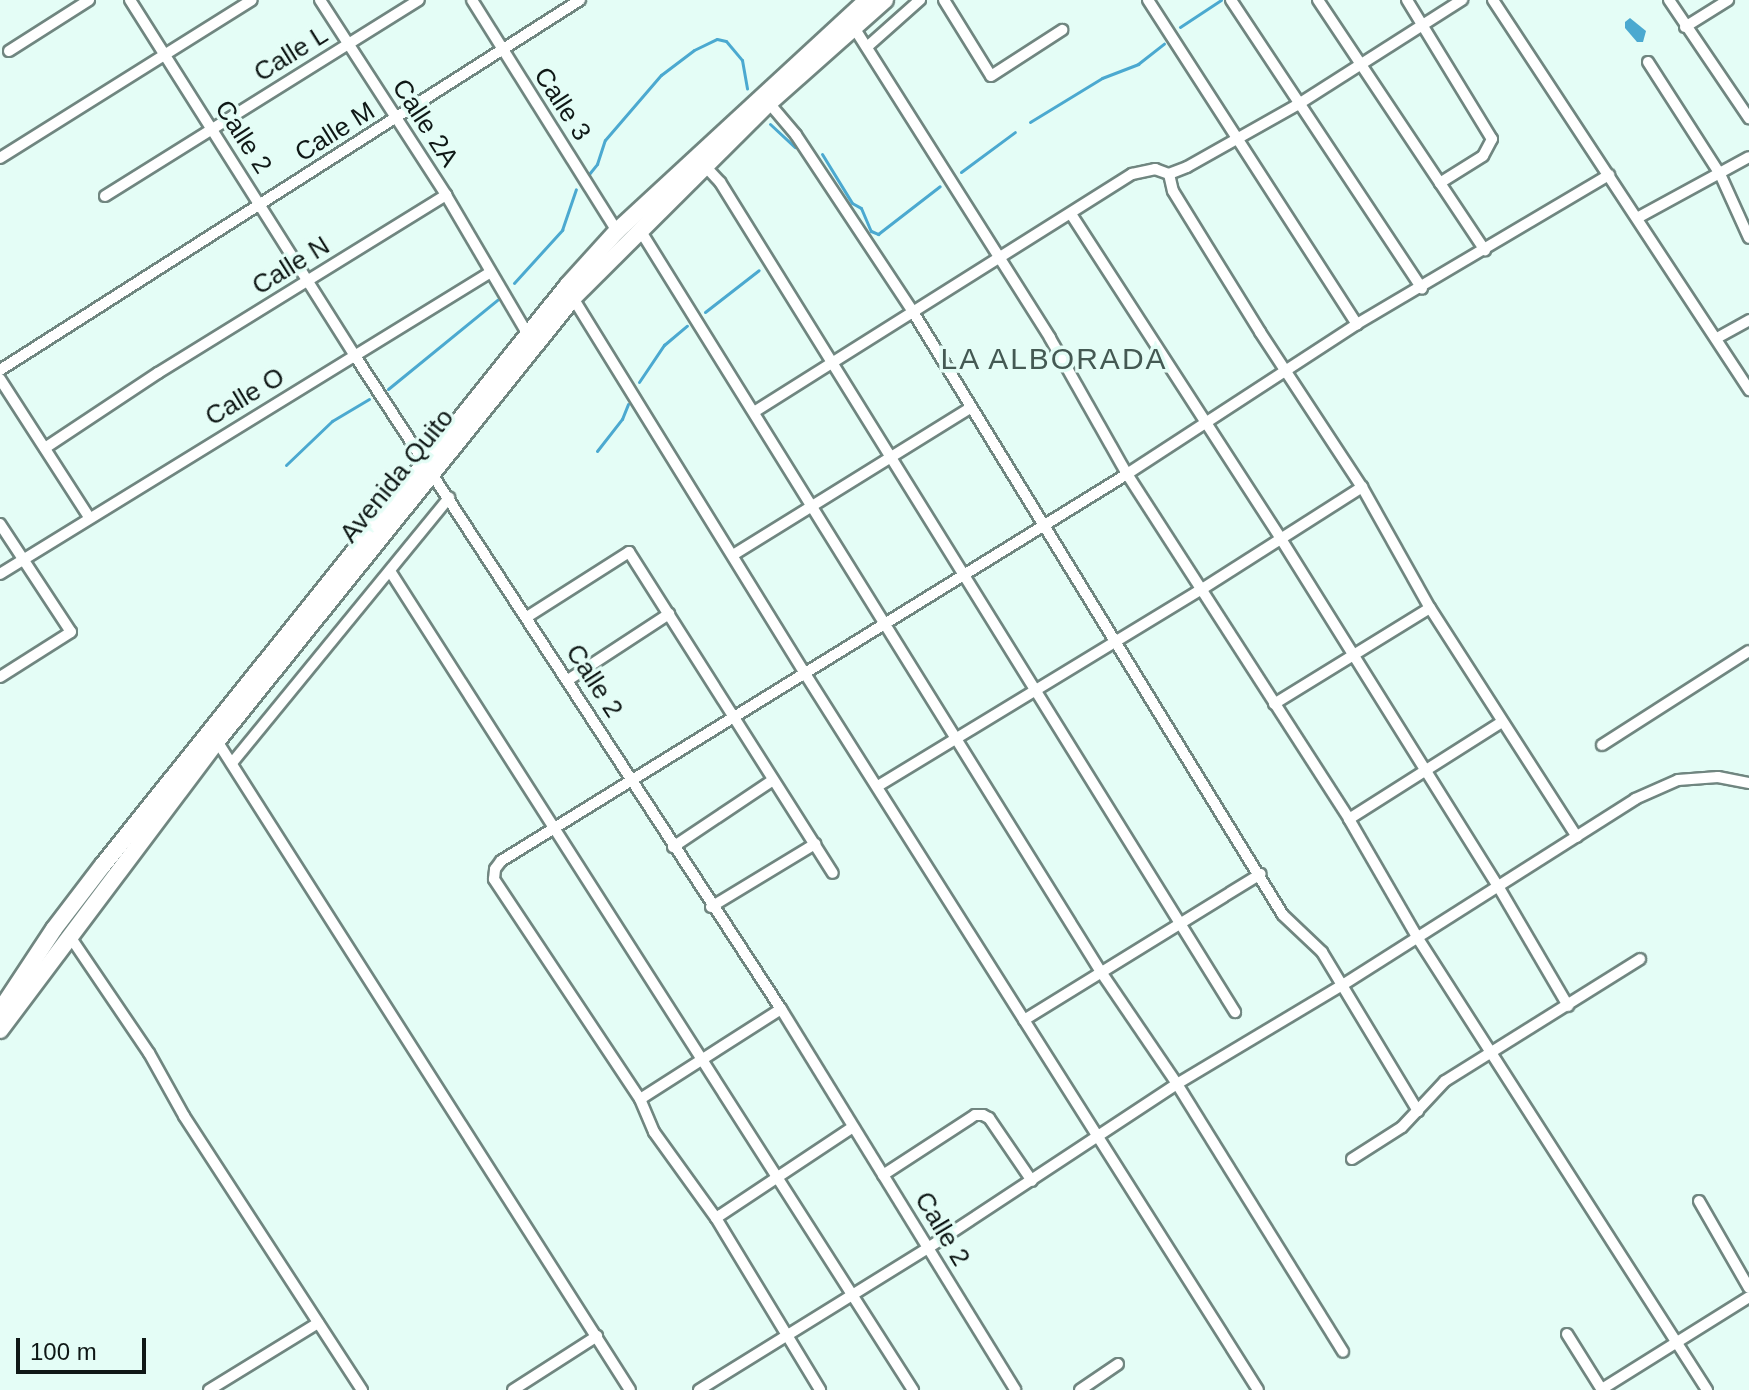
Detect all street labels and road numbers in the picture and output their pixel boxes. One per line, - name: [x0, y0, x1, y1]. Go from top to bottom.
- street label: Calle L: [248, 19, 334, 89]
- street label: Calle 3: [527, 62, 597, 146]
- street label: Calle 2A: [385, 73, 465, 173]
- street label: Calle 2: [208, 95, 278, 179]
- street label: Calle M: [289, 95, 381, 169]
- street label: Calle N: [247, 230, 335, 302]
- street label: Calle O: [200, 361, 290, 433]
- street label: Avenida Quito: [334, 403, 460, 549]
- street label: Calle 2: [559, 639, 629, 723]
- street label: Calle 2: [908, 1186, 976, 1272]

